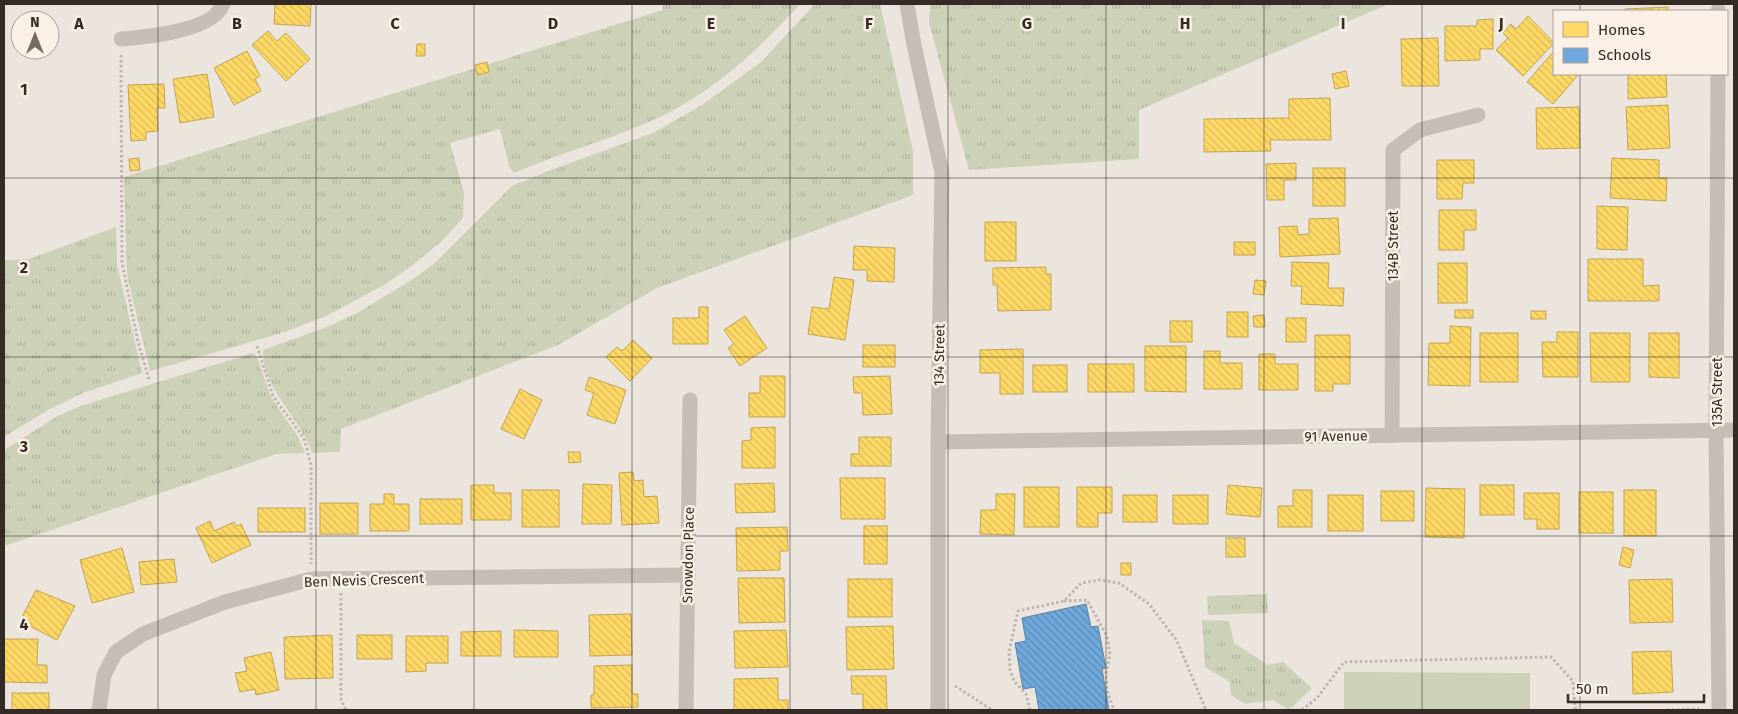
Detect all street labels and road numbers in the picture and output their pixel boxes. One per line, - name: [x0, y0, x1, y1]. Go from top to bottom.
- street label: 134B Street: [1385, 210, 1402, 281]
- street label: 134 Street: [930, 323, 949, 386]
- street label: 135A Street: [1709, 356, 1726, 427]
- street label: 91 Avenue: [1304, 427, 1368, 446]
- street label: Snowdon Place: [679, 507, 698, 603]
- street label: Ben Nevis Crescent: [304, 570, 425, 591]

